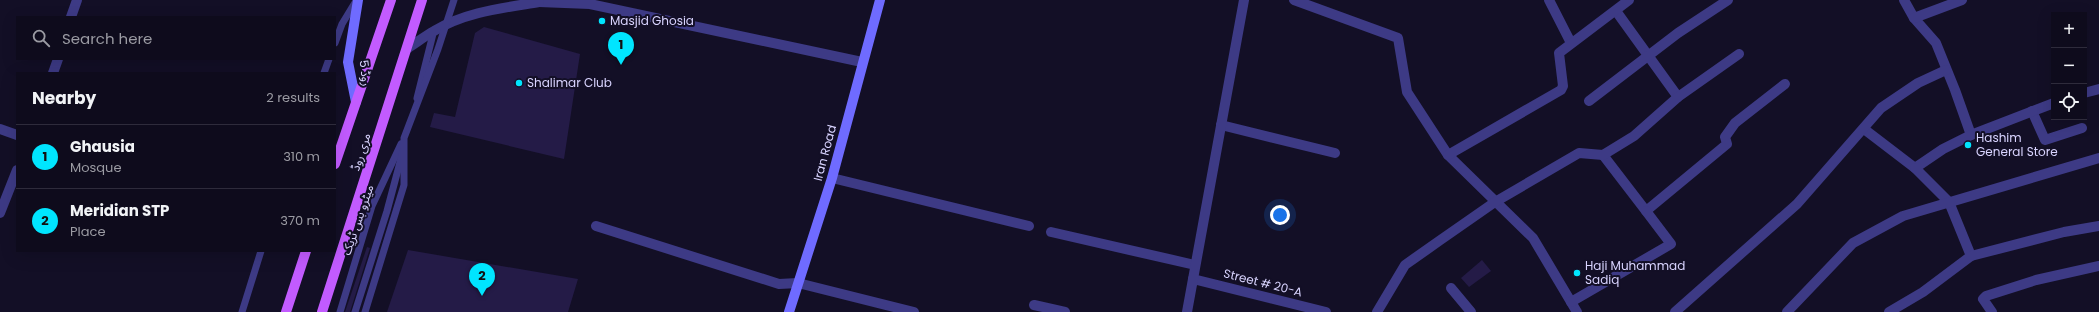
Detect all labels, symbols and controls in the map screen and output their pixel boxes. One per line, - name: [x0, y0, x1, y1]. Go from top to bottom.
- place label: Masjid Ghosia: [610, 12, 694, 29]
- map controls: [2051, 12, 2087, 120]
- button: +: [2051, 12, 2087, 48]
- search box: [16, 16, 336, 60]
- marker: Masjid Ghosia: [597, 16, 607, 26]
- icon: search: [30, 27, 52, 49]
- text: Search here: [62, 28, 152, 49]
- pin: 1: [608, 32, 634, 65]
- button: −: [2051, 48, 2087, 84]
- street label: روڈ 5: [355, 59, 376, 87]
- place label: Shalimar Club: [527, 74, 612, 91]
- marker: Shalimar Club: [514, 78, 524, 88]
- button: locate: [2051, 84, 2087, 120]
- text: Nearby: [32, 86, 96, 110]
- text: 2 results: [266, 88, 320, 107]
- street label: Iran Road: [809, 123, 840, 183]
- place label: Hashim General Store: [1976, 129, 2058, 160]
- street label: مری روڈ: [346, 131, 375, 173]
- text: Ghausia: [70, 136, 135, 157]
- marker: Hashim General Store: [1963, 140, 1973, 150]
- text: 1: [43, 147, 47, 166]
- text: 310 m: [283, 147, 320, 166]
- text: Mosque: [70, 158, 121, 177]
- street label: میٹرو بس ٹریک: [338, 182, 378, 257]
- text: Meridian STP: [70, 200, 169, 221]
- your location: [1270, 205, 1290, 225]
- text: 2: [41, 211, 49, 230]
- text: 370 m: [280, 211, 320, 230]
- text: Place: [70, 222, 105, 241]
- place label: Haji Muhammad Sadiq: [1585, 257, 1685, 288]
- pin: 2: [469, 263, 495, 296]
- street label: Street # 20-A: [1222, 264, 1304, 301]
- marker: Haji Muhammad Sadiq: [1572, 268, 1582, 278]

